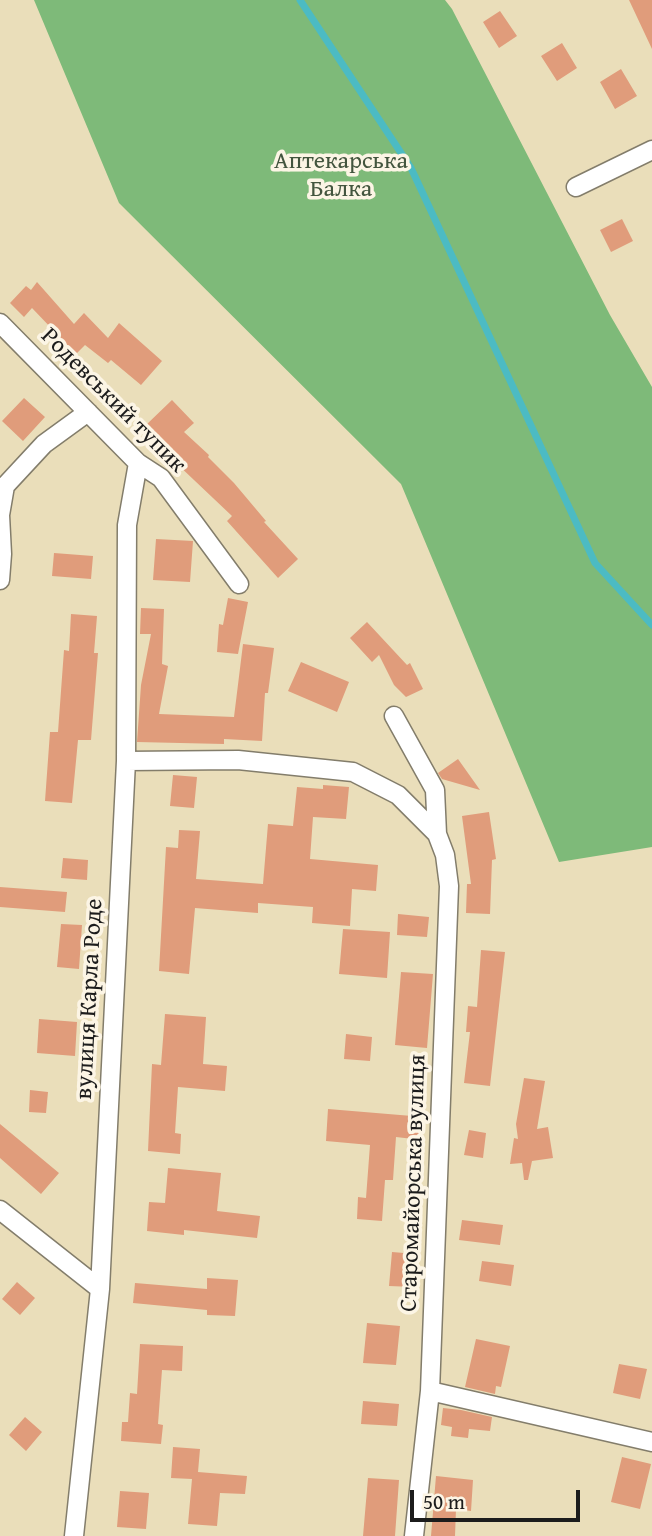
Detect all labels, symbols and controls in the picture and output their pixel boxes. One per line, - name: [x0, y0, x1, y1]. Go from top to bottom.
- park label: Аптекарська Балка: [274, 148, 408, 204]
- street label: Родевський тупик: [34, 322, 192, 480]
- street label: вулиця Карла Роде: [70, 898, 110, 1100]
- street label: Старомайорська вулиця: [395, 1054, 433, 1312]
- scale bar: [414, 1476, 584, 1520]
- text: 50 m: [423, 1486, 465, 1517]

